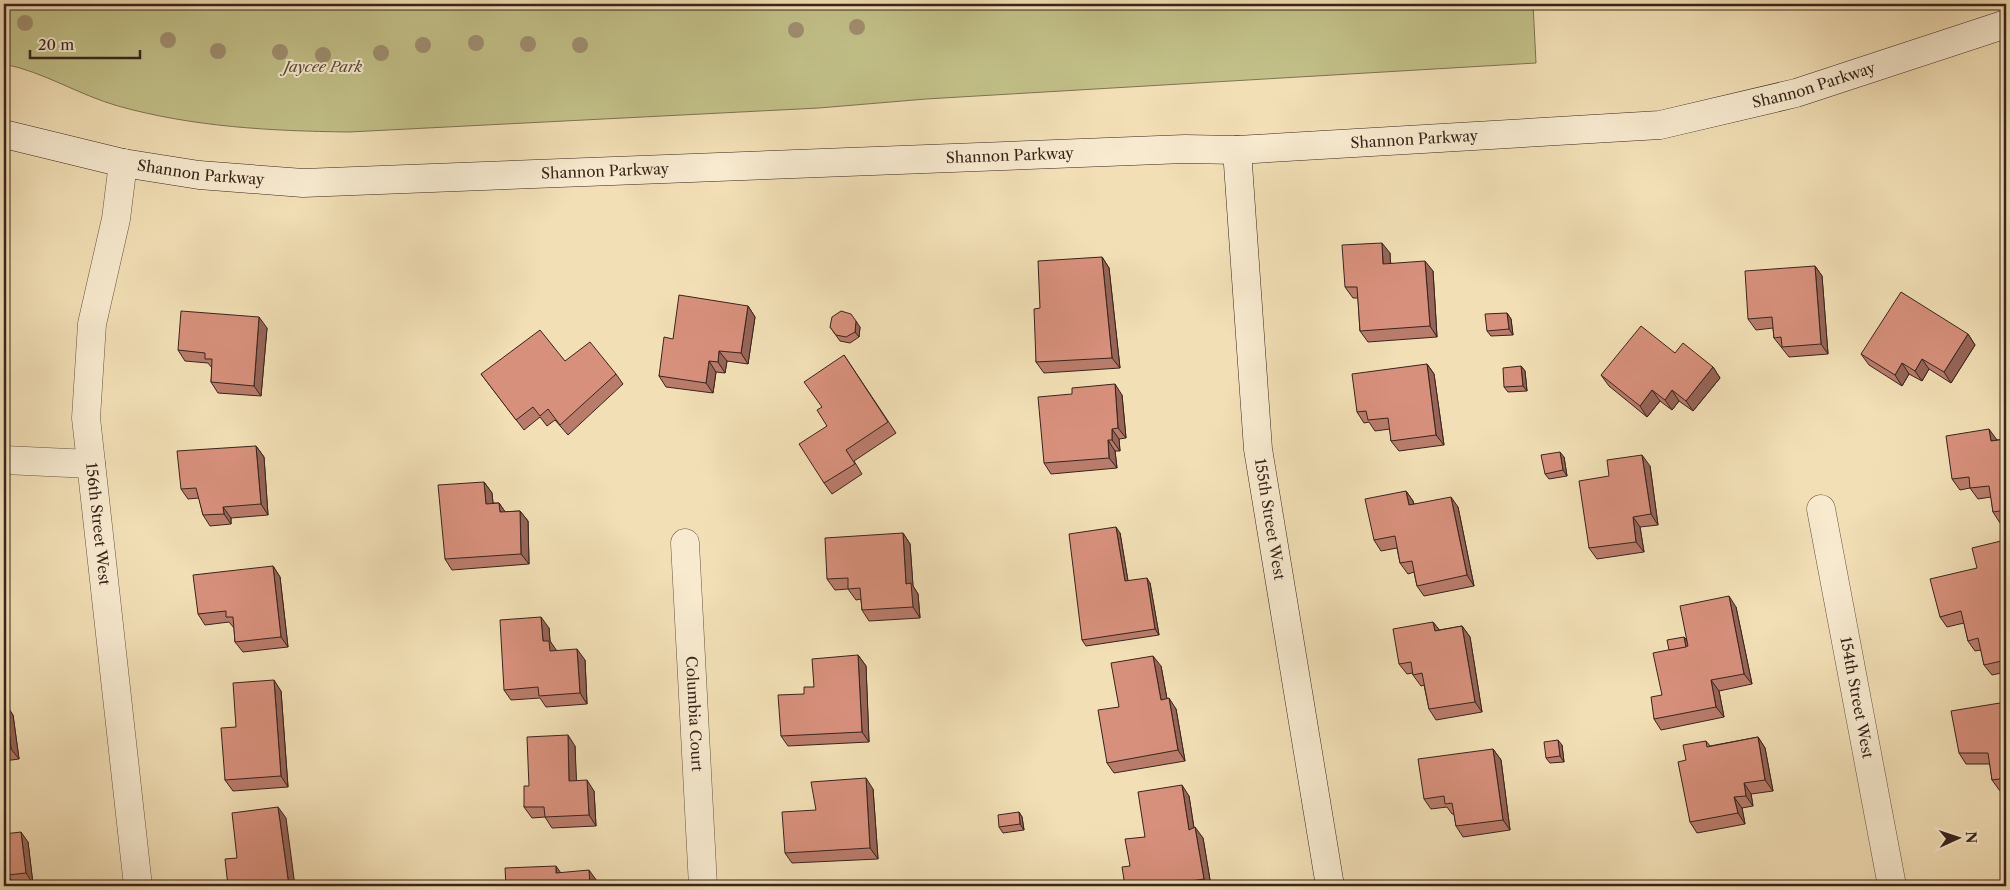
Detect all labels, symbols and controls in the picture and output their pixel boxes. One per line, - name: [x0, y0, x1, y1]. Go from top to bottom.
- scale bar: [30, 28, 140, 60]
- text: 20 m: [38, 35, 74, 54]
- park label: Jaycee Park: [280, 57, 363, 76]
- street label: Shannon Parkway: [1750, 57, 1878, 112]
- street label: Shannon Parkway: [1350, 126, 1479, 152]
- street label: Shannon Parkway: [945, 143, 1075, 167]
- street label: Shannon Parkway: [136, 155, 266, 189]
- street label: Shannon Parkway: [541, 159, 670, 183]
- street label: 155th Street West: [1251, 457, 1290, 582]
- street label: 156th Street West: [82, 462, 115, 587]
- street label: 154th Street West: [1836, 635, 1878, 761]
- street label: Columbia Court: [682, 656, 707, 773]
- north arrow: [1932, 812, 1982, 862]
- text: N: [1962, 831, 1980, 844]

